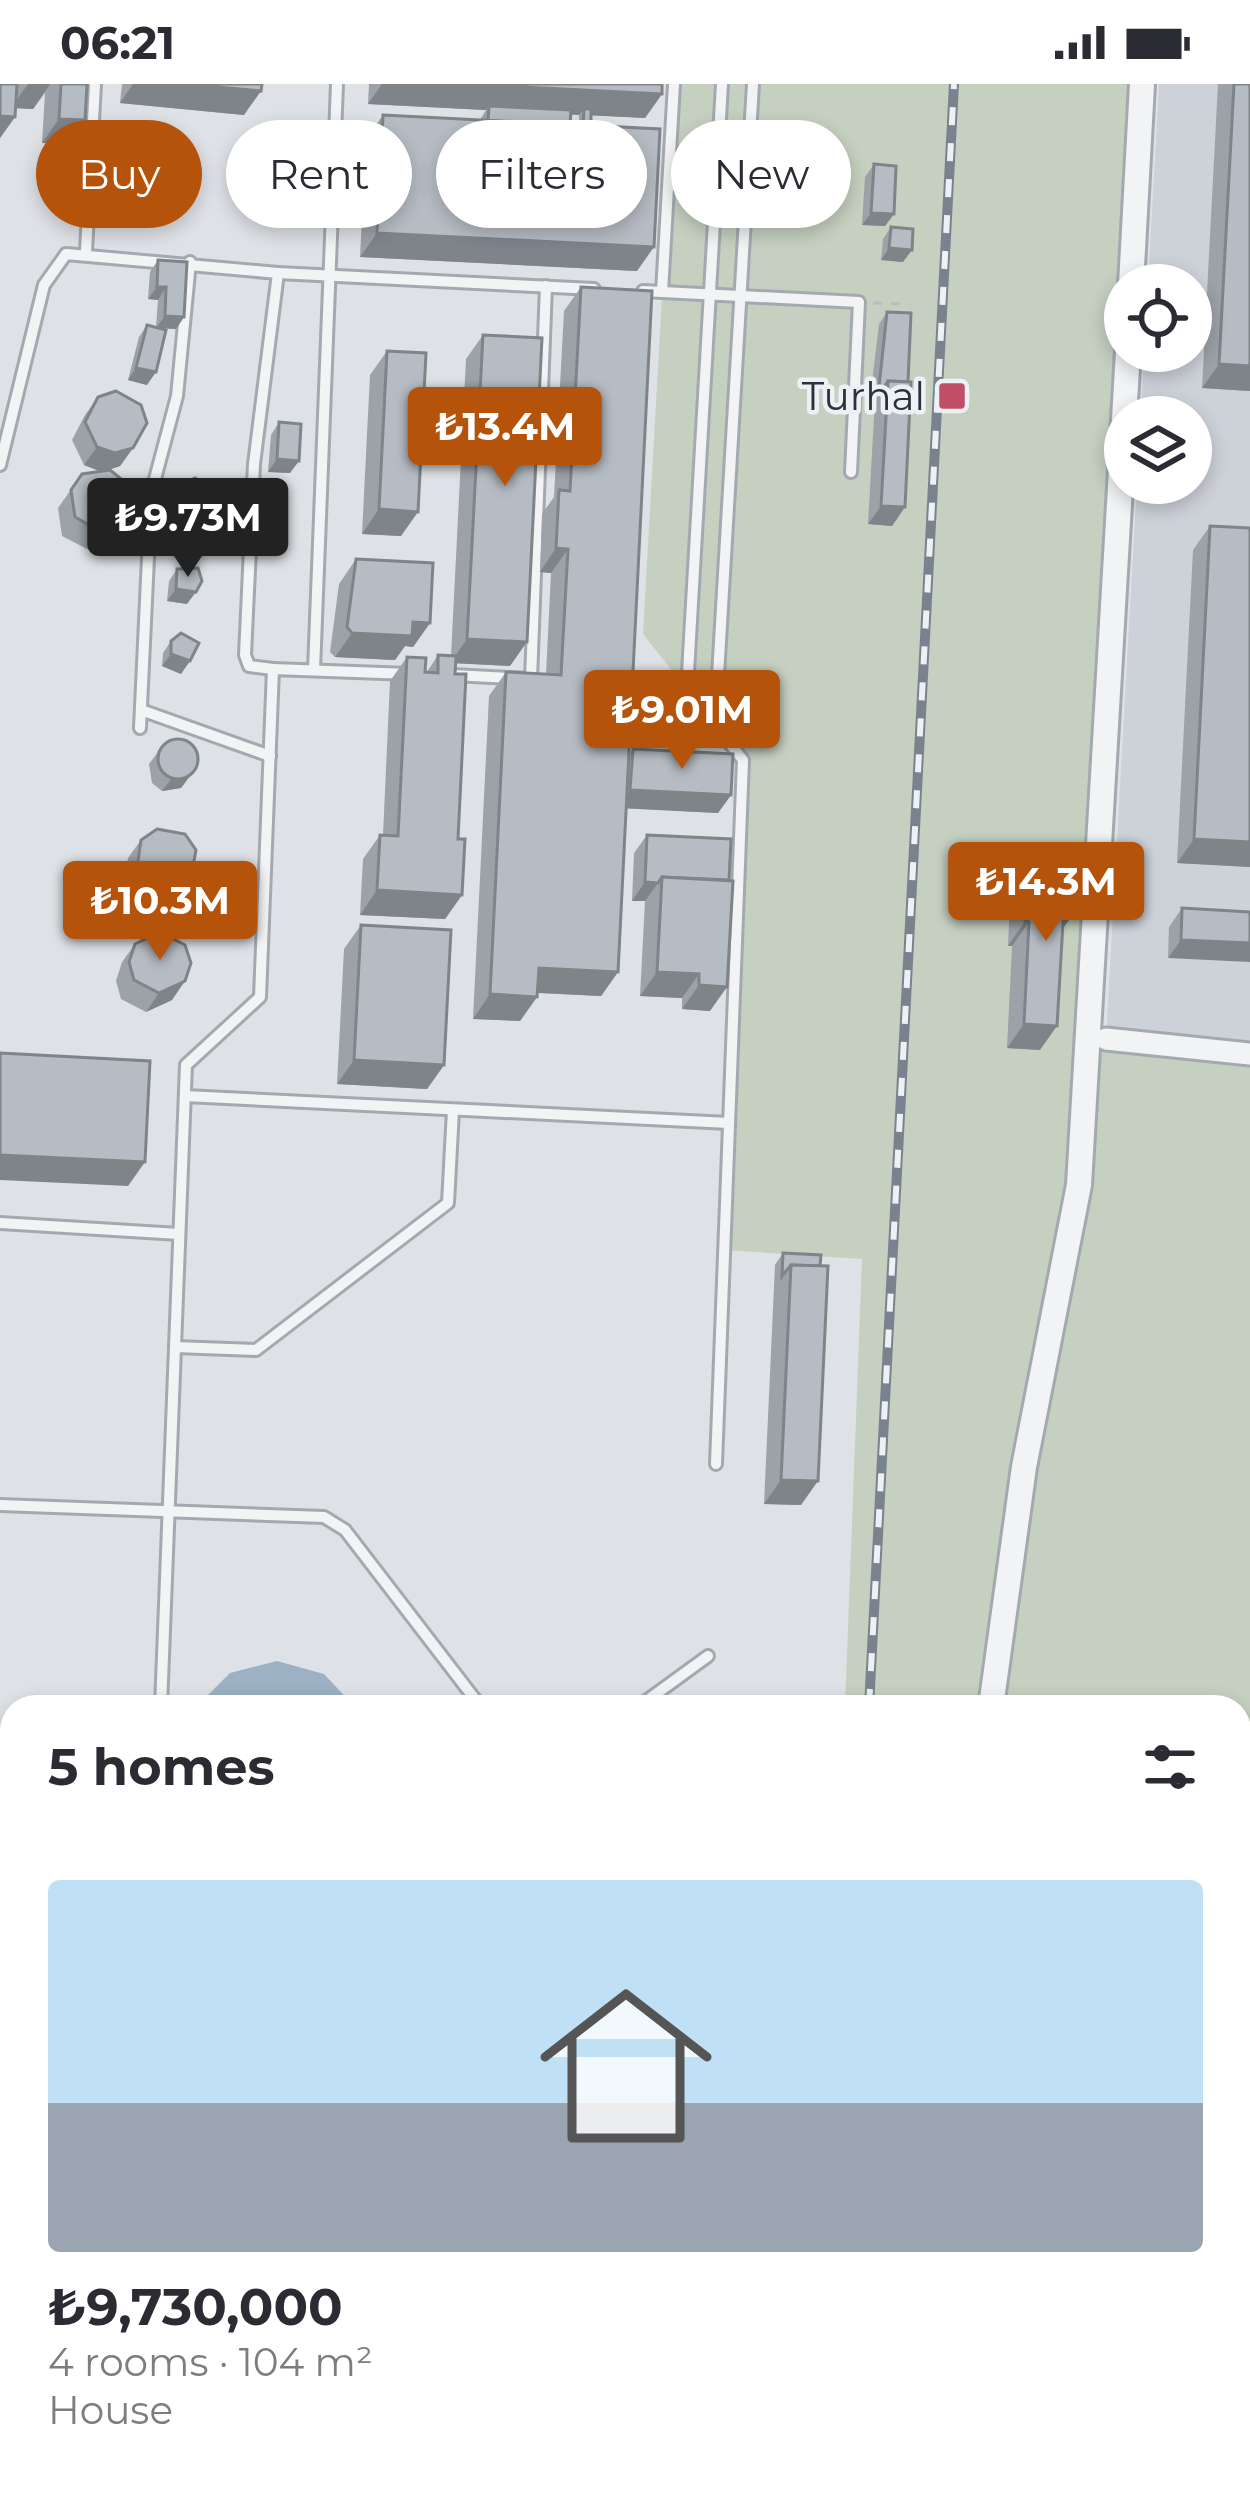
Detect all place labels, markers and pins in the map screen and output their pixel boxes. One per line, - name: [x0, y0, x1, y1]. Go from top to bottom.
- place label: Turhal: [802, 372, 925, 420]
- marker: Turhal: [936, 380, 968, 412]
- pin: ₺13.4M: [407, 387, 603, 489]
- pin: ₺9.73M: [90, 478, 286, 580]
- pin: ₺9.01M: [584, 670, 780, 772]
- pin: ₺14.3M: [948, 842, 1144, 944]
- pin: ₺10.3M: [62, 861, 258, 963]

